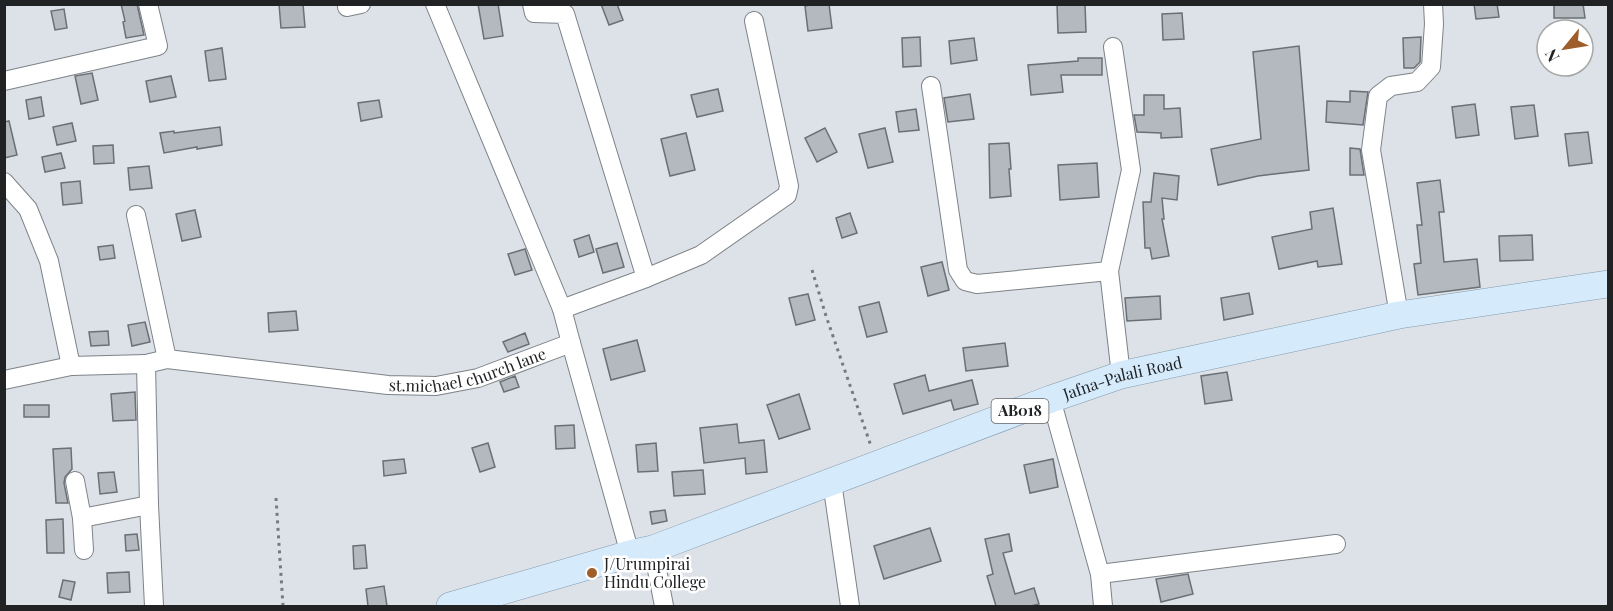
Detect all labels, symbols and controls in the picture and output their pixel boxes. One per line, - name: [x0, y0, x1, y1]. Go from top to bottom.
- north arrow: [1535, 18, 1595, 78]
- text: N: [1539, 45, 1564, 66]
- street label: st.michael church lane: [389, 342, 549, 397]
- street label: Jafna-Palali Road: [1059, 351, 1184, 404]
- road number: AB018: [992, 399, 1048, 423]
- place label: J/Urumpirai Hindu College: [603, 553, 706, 592]
- marker: J/Urumpirai Hindu College: [585, 566, 599, 580]

